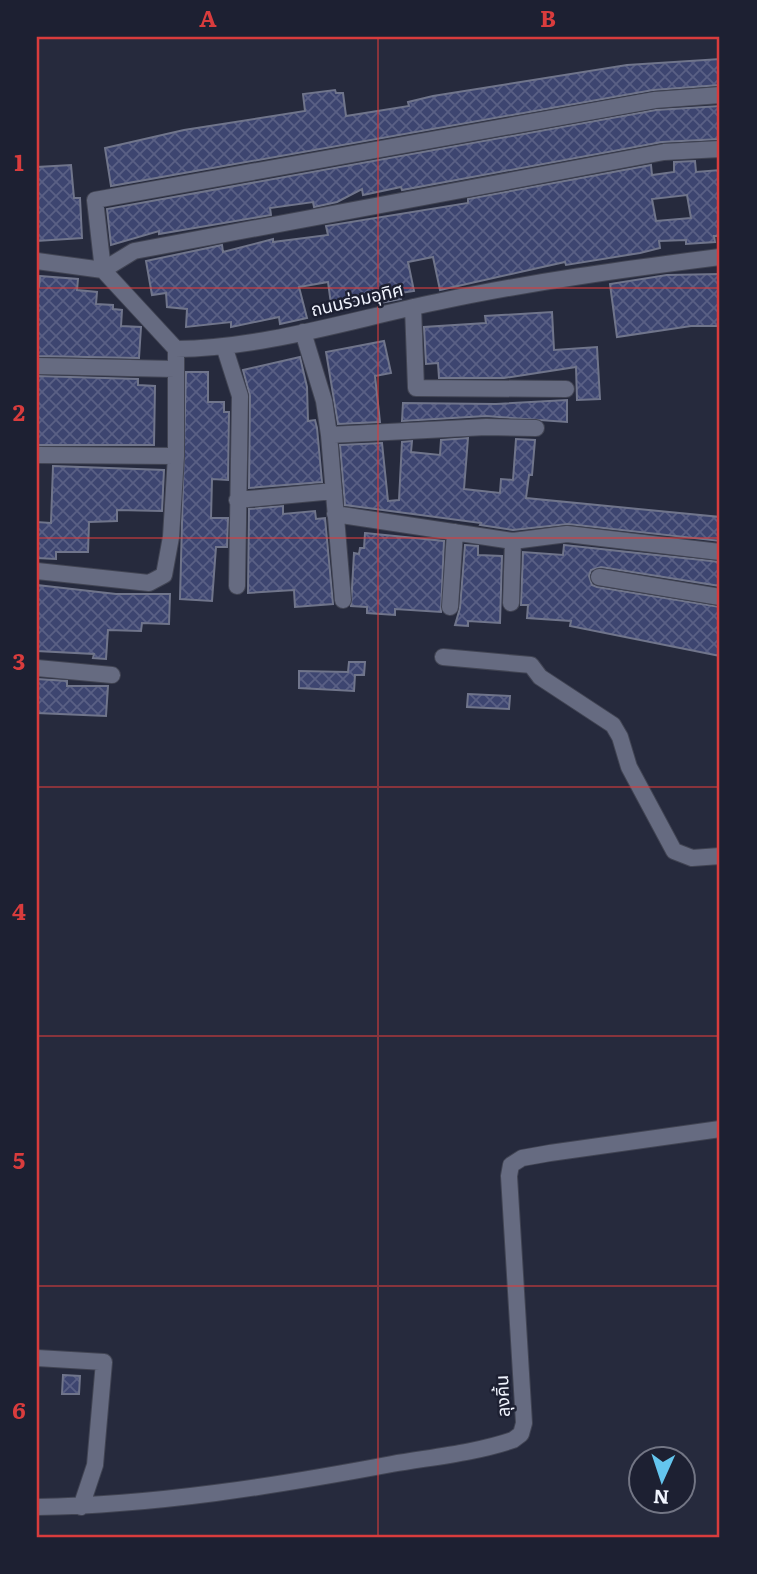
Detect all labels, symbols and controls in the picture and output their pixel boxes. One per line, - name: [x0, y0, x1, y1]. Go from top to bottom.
- text: A: [199, 0, 217, 34]
- text: B: [540, 0, 556, 34]
- text: 1: [14, 144, 24, 178]
- street label: ถนนร่วมอุทิศ: [308, 275, 406, 322]
- text: 2: [13, 394, 25, 428]
- text: 3: [13, 643, 25, 677]
- text: 4: [12, 893, 26, 927]
- text: 5: [13, 1142, 25, 1176]
- street label: ลุงคิ้น: [487, 1374, 516, 1418]
- text: 6: [12, 1392, 26, 1426]
- north arrow: [628, 1444, 698, 1514]
- text: N: [652, 1484, 670, 1512]

